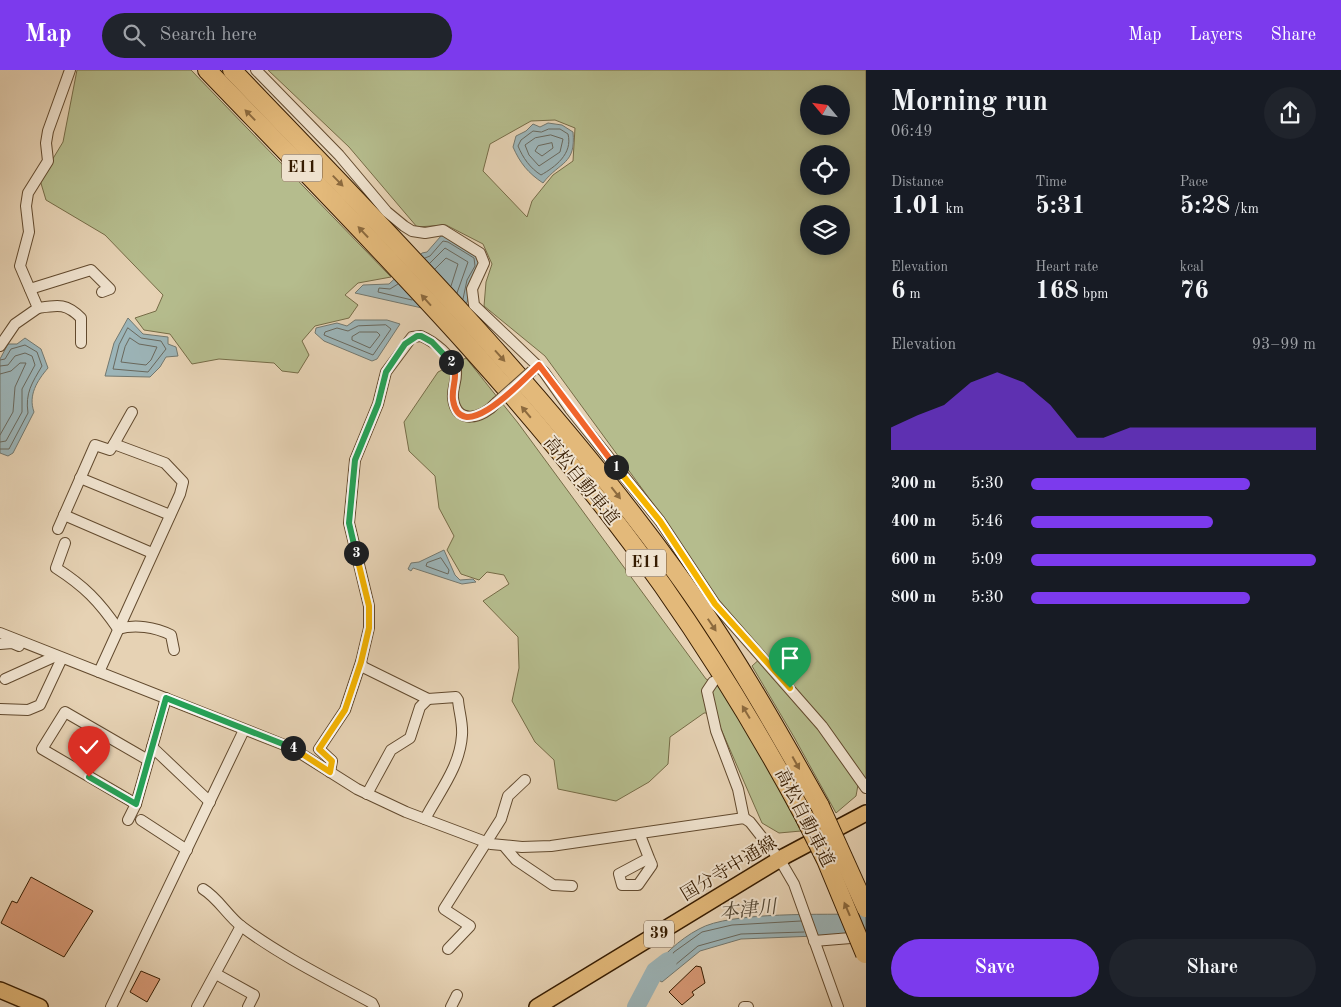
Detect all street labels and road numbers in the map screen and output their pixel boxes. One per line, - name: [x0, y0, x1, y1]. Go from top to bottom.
- road number: E11: [282, 155, 322, 182]
- street label: 高松自動車道: [540, 432, 624, 529]
- road number: E11: [626, 549, 666, 576]
- street label: 高松自動車道: [771, 765, 838, 870]
- street label: 国分寺中通線: [677, 832, 780, 905]
- road number: 39: [644, 921, 674, 948]

